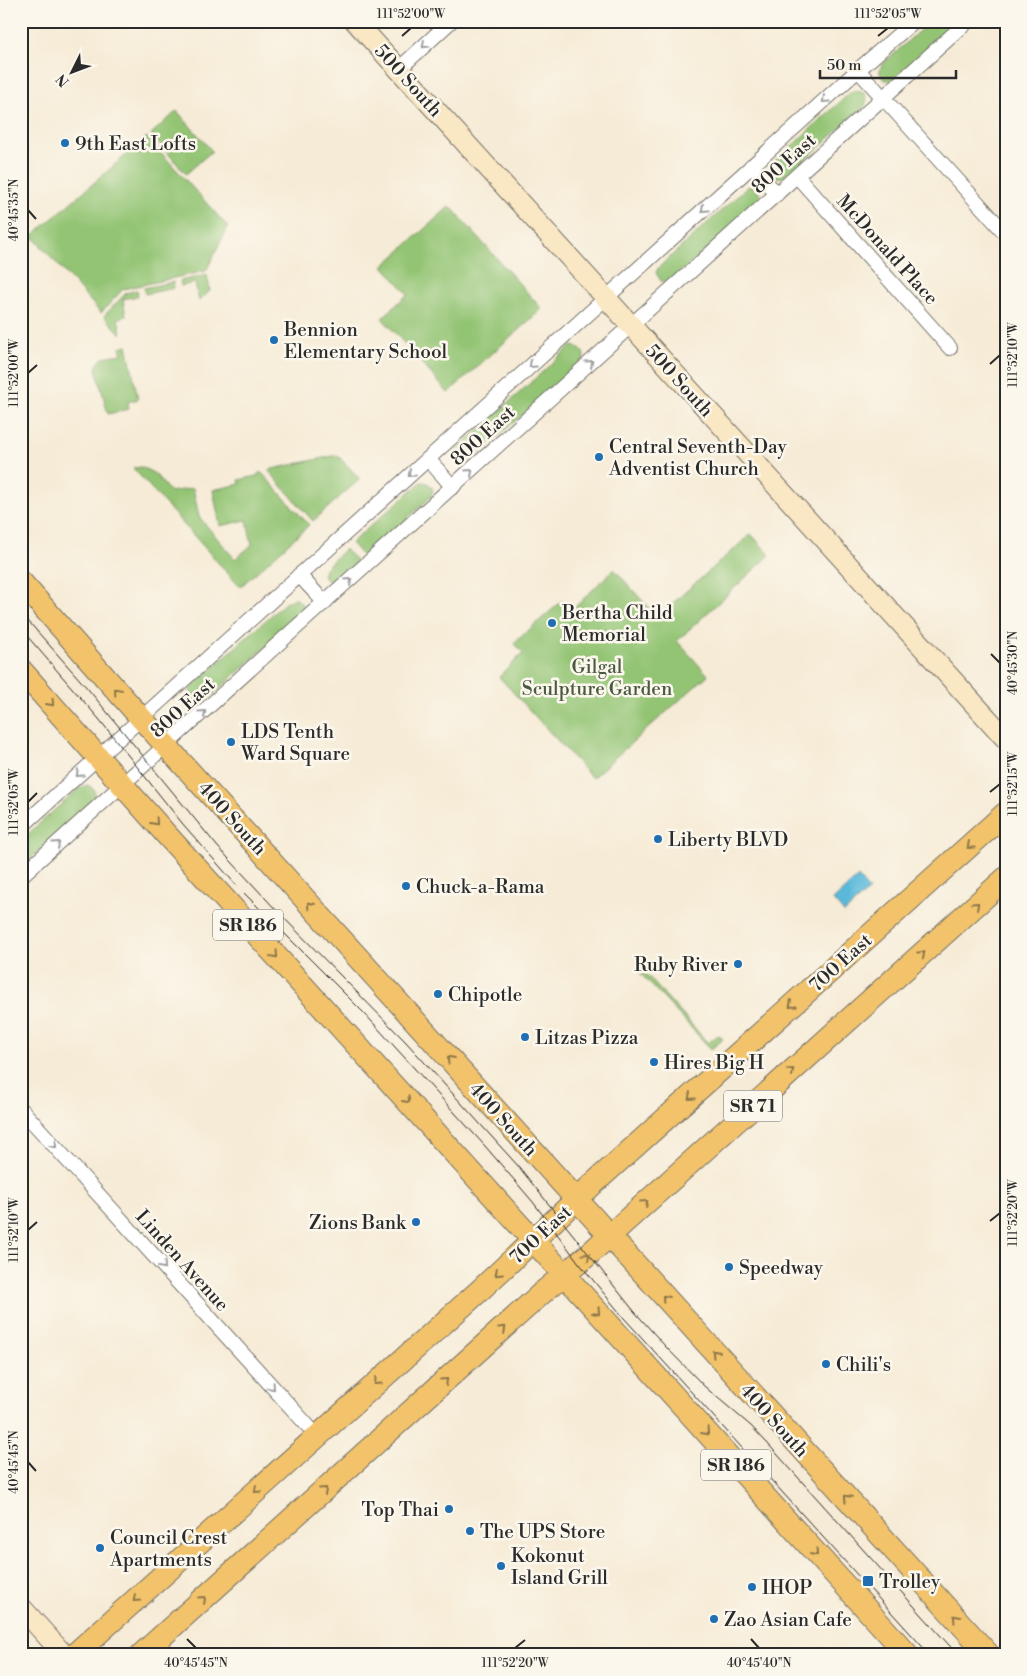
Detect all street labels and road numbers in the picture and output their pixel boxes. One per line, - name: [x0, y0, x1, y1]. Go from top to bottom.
- street label: 500 South: [369, 39, 447, 122]
- street label: 800 East: [746, 128, 821, 199]
- street label: McDonald Place: [831, 189, 943, 310]
- street label: 500 South: [640, 339, 718, 422]
- street label: 800 East: [445, 400, 520, 471]
- street label: 800 East: [145, 672, 220, 743]
- street label: 400 South: [193, 777, 272, 861]
- road number: SR 186: [213, 910, 283, 940]
- street label: 700 East: [804, 928, 877, 997]
- street label: 400 South: [464, 1078, 543, 1162]
- road number: SR 71: [724, 1090, 782, 1122]
- street label: 700 East: [505, 1200, 577, 1269]
- street label: Linden Avenue: [130, 1205, 234, 1316]
- street label: 400 South: [735, 1379, 814, 1463]
- road number: SR 186: [701, 1450, 771, 1480]

